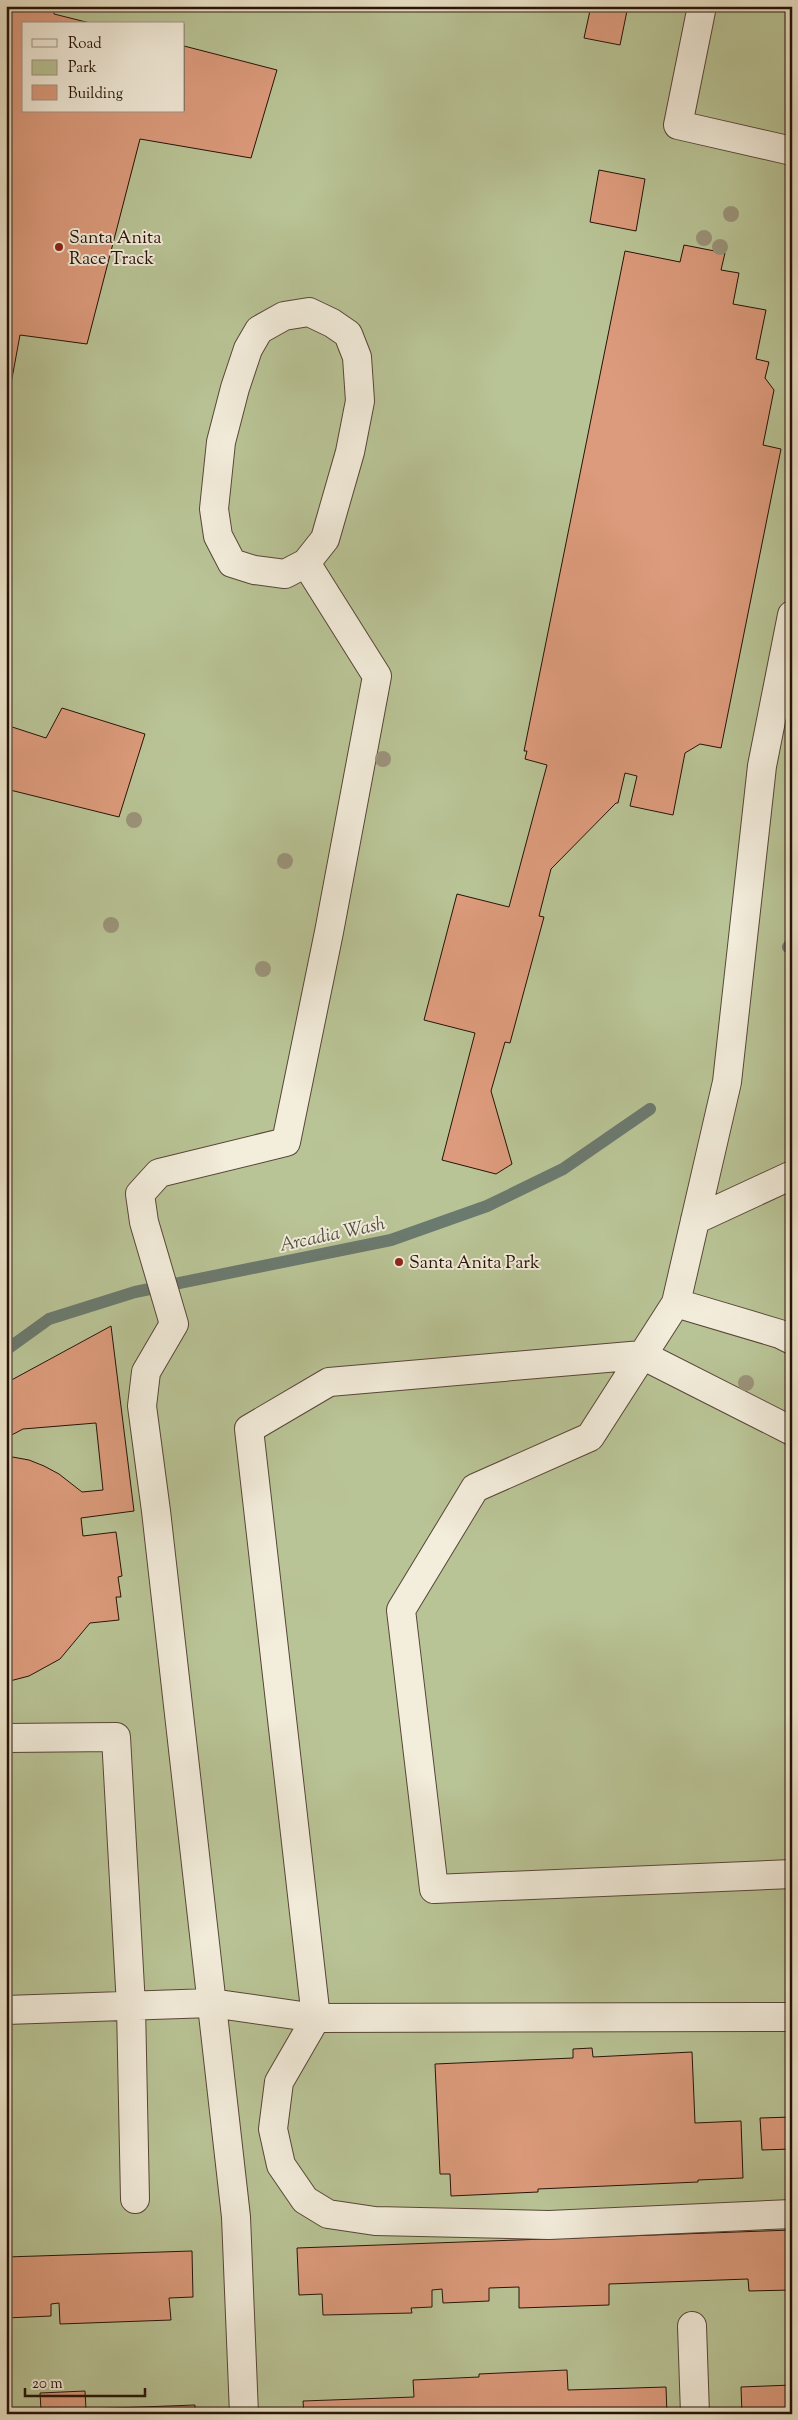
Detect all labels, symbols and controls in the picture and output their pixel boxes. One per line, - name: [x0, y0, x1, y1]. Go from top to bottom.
- legend: [22, 22, 185, 112]
- text: Road: [68, 34, 102, 55]
- text: Park: [68, 58, 97, 79]
- text: Building: [68, 84, 123, 105]
- place label: Santa Anita Race Track: [69, 226, 162, 273]
- marker: Santa Anita Race Track: [53, 241, 65, 253]
- water label: Arcadia Wash: [277, 1211, 389, 1260]
- place label: Santa Anita Park: [409, 1251, 540, 1277]
- marker: Santa Anita Park: [393, 1256, 405, 1268]
- scale bar: [25, 2365, 145, 2397]
- text: 20 m: [32, 2374, 63, 2395]

